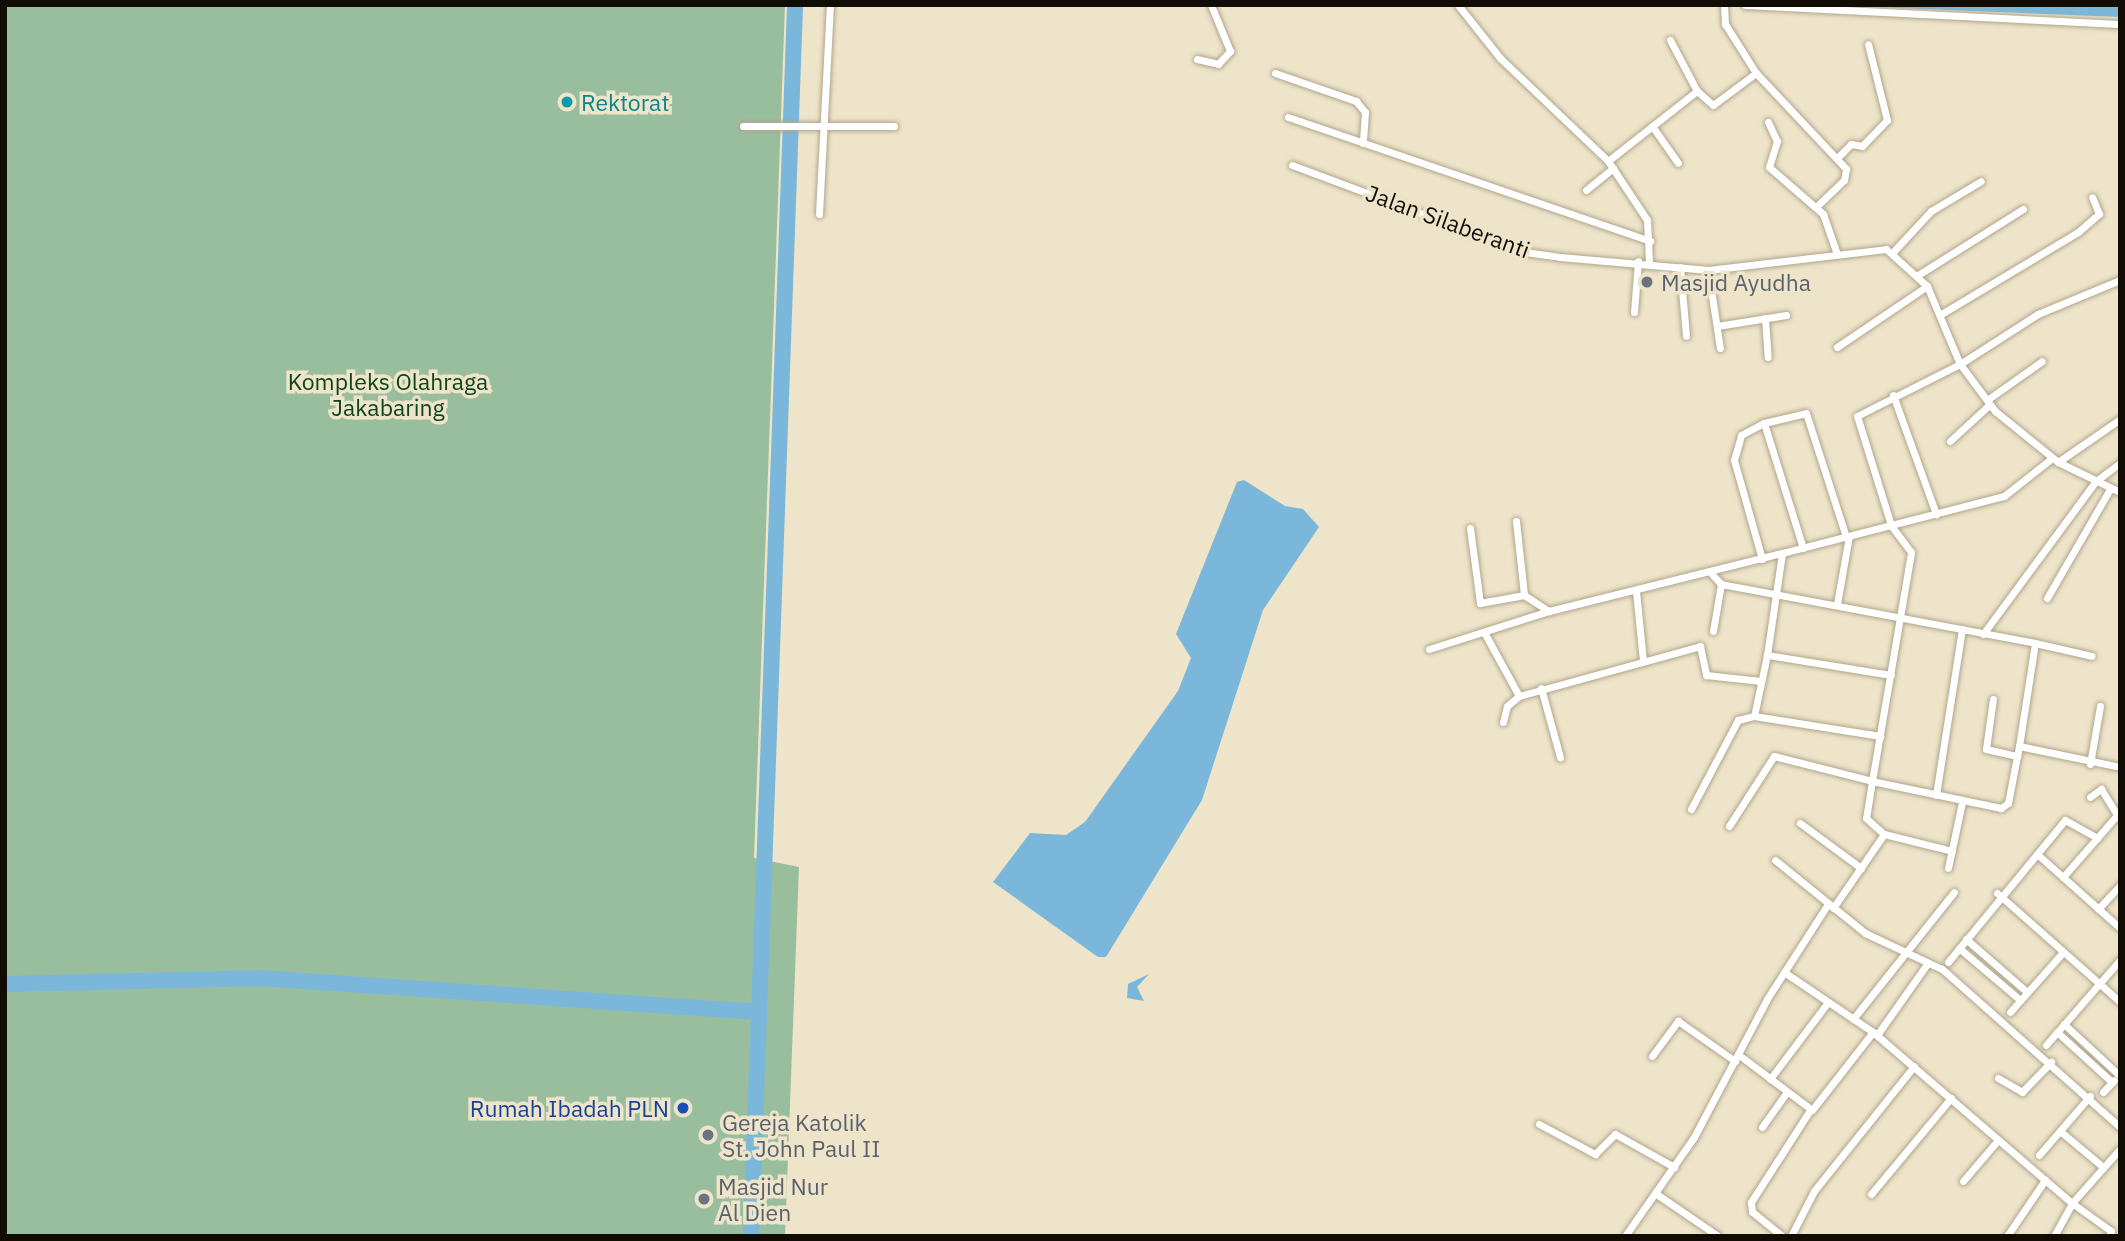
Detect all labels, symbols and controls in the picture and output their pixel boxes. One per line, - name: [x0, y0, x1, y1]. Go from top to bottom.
- place label: Rektorat: [581, 88, 669, 116]
- marker: Rektorat: [559, 94, 575, 110]
- street label: Jalan Silaberanti: [1362, 179, 1534, 263]
- place label: Masjid Ayudha: [1661, 268, 1811, 296]
- marker: Masjid Ayudha: [1639, 274, 1655, 290]
- park label: Kompleks Olahraga Jakabaring: [288, 367, 488, 421]
- place label: Rumah Ibadah PLN: [470, 1094, 669, 1122]
- marker: Rumah Ibadah PLN: [675, 1100, 691, 1116]
- place label: Gereja Katolik St. John Paul II: [722, 1108, 880, 1162]
- marker: Gereja Katolik St. John Paul II: [700, 1127, 716, 1143]
- place label: Masjid Nur Al Dien: [718, 1172, 828, 1226]
- marker: Masjid Nur Al Dien: [696, 1191, 712, 1207]

